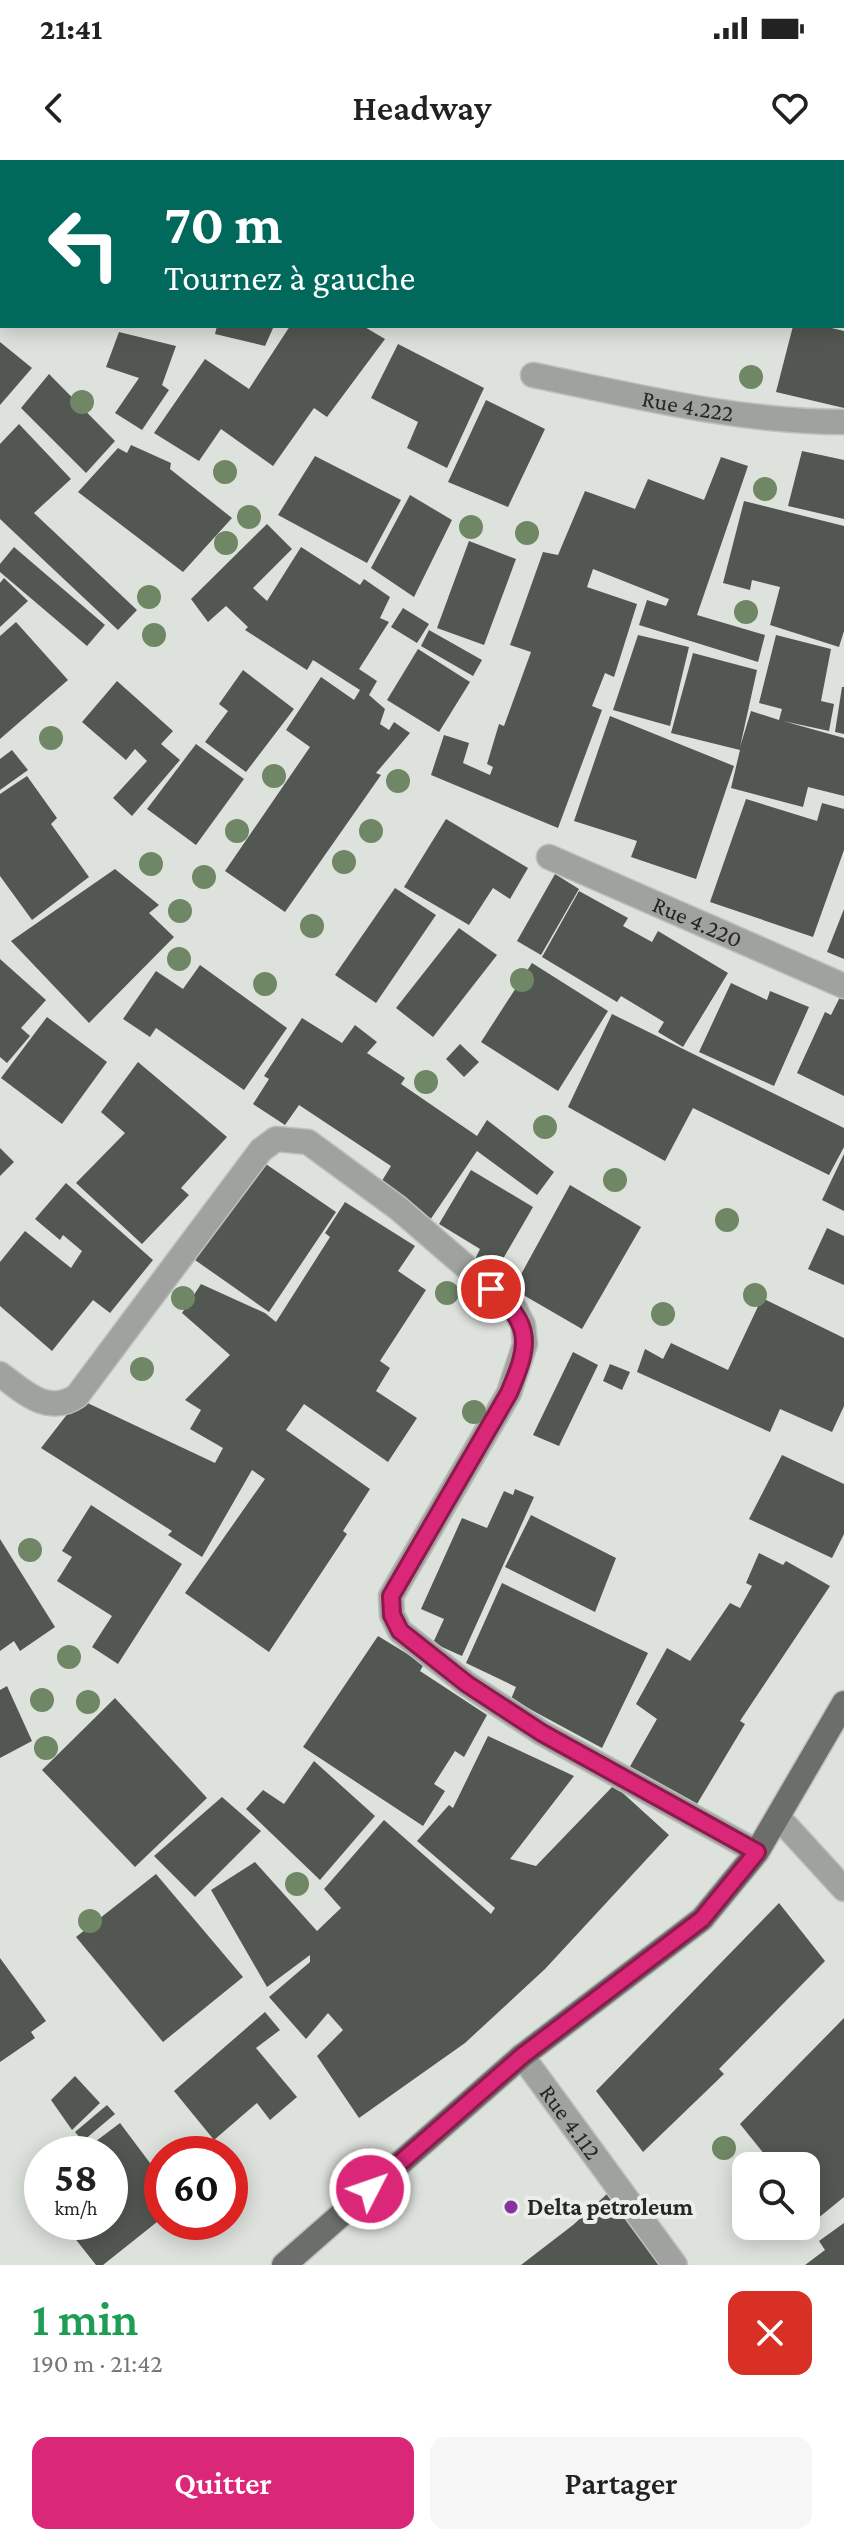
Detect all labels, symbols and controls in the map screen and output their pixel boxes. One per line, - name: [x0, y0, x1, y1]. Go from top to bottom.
- text: 21:41: [40, 12, 102, 45]
- icon: back: [32, 86, 76, 130]
- icon: heart: [768, 86, 812, 130]
- text: Headway: [353, 88, 491, 128]
- icon: left: [32, 192, 136, 296]
- text: 70 m: [164, 193, 283, 255]
- text: Tournez à gauche: [164, 258, 415, 298]
- street label: Rue 4.222: [640, 384, 736, 427]
- street label: Rue 4.220: [649, 890, 747, 953]
- pin: [457, 1255, 525, 1323]
- icon: arrive: [469, 1267, 513, 1311]
- street label: Rue 4.112: [535, 2079, 607, 2165]
- speed limit sign: 60: [144, 2136, 248, 2240]
- position arrow: [328, 2147, 412, 2231]
- map controls: [732, 2152, 820, 2240]
- button: search: [732, 2152, 820, 2240]
- text: 58: [55, 2155, 97, 2200]
- place label: Delta petroleum: [527, 2193, 694, 2220]
- text: km/h: [54, 2197, 98, 2219]
- marker: Delta petroleum: [502, 2198, 520, 2216]
- button: close: [728, 2291, 812, 2375]
- text: 1 min: [32, 2292, 139, 2345]
- text: 190 m · 21:42: [32, 2349, 163, 2378]
- button: Quitter: [32, 2437, 414, 2529]
- button: Partager: [430, 2437, 812, 2529]

